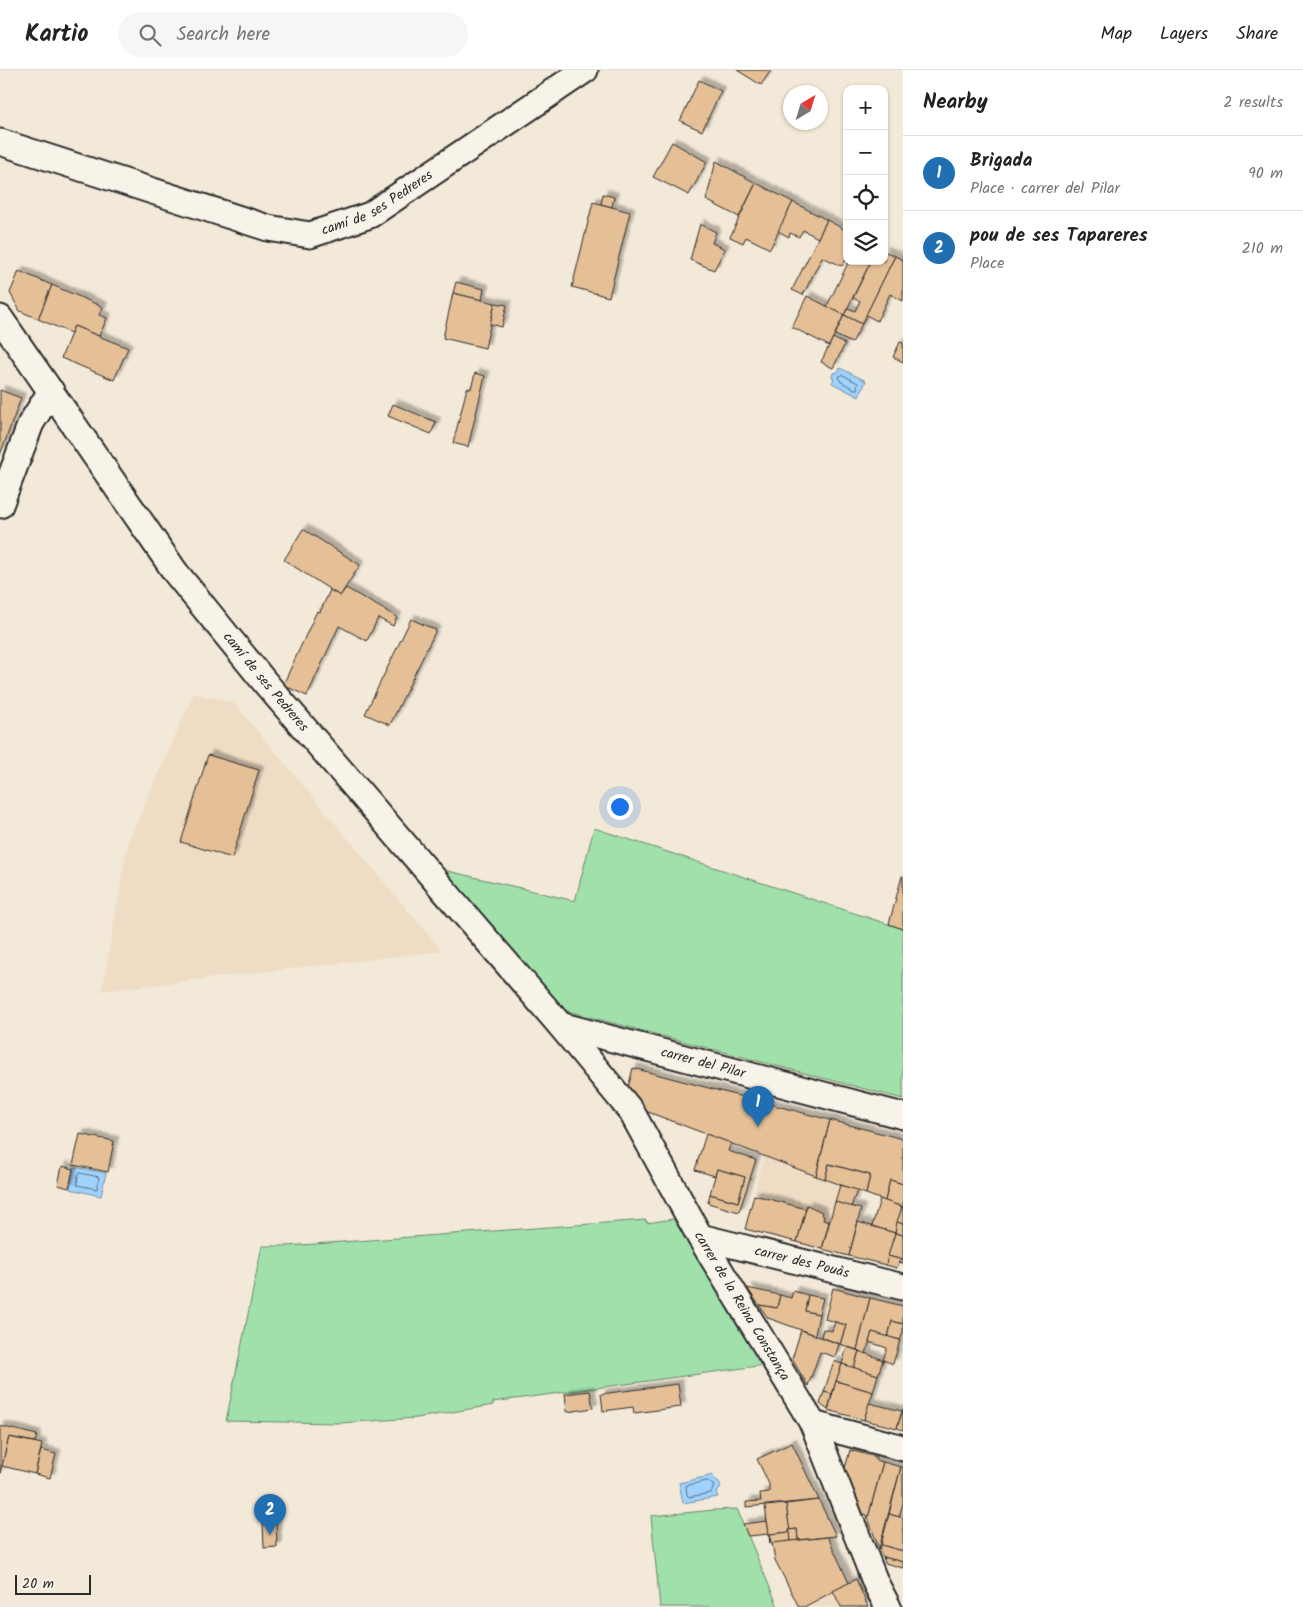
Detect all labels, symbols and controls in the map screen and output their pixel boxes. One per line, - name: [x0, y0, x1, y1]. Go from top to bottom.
- search box: [118, 12, 468, 57]
- text: Kartio: [25, 15, 88, 54]
- text: Search here: [176, 20, 270, 50]
- text: Map: [1101, 20, 1132, 49]
- text: Layers: [1160, 20, 1208, 49]
- text: Share: [1236, 20, 1278, 49]
- icon: search: [136, 21, 164, 49]
- north arrow: [783, 85, 828, 130]
- map controls: [843, 85, 888, 265]
- button: +: [843, 85, 888, 130]
- text: Nearby: [923, 86, 988, 119]
- text: 2 results: [1223, 90, 1283, 115]
- button: −: [843, 130, 888, 175]
- text: Brigada: [970, 146, 1032, 176]
- text: 1: [937, 161, 941, 186]
- text: 90 m: [1248, 161, 1283, 186]
- street label: camí de ses Pedreres: [319, 164, 438, 241]
- button: locate: [843, 175, 888, 220]
- text: Place · carrer del Pilar: [970, 176, 1120, 201]
- button: layers: [843, 220, 888, 265]
- text: pou de ses Tapareres: [970, 221, 1148, 251]
- text: 2: [934, 236, 944, 261]
- text: 210 m: [1242, 236, 1283, 261]
- text: Place: [970, 251, 1004, 276]
- street label: camí de ses Pedreres: [217, 627, 314, 737]
- your location: [607, 794, 633, 820]
- street label: carrer del Pilar: [658, 1041, 749, 1085]
- pin: 1: [742, 1086, 774, 1127]
- street label: carrer de la Reina Constança: [688, 1228, 796, 1385]
- street label: carrer des Pouàs: [752, 1240, 852, 1284]
- pin: 2: [254, 1494, 286, 1535]
- scale bar: [15, 1572, 91, 1595]
- text: 20 m: [22, 1573, 54, 1595]

